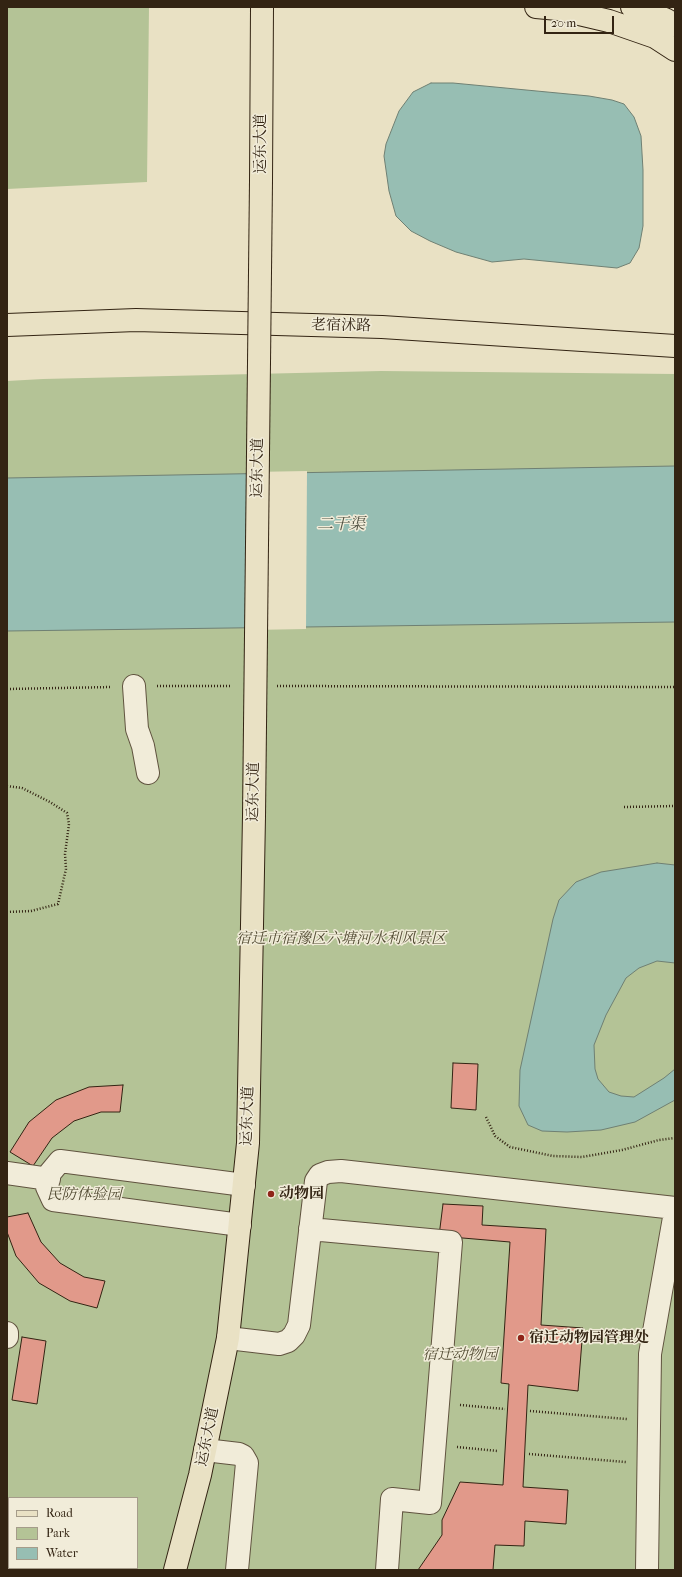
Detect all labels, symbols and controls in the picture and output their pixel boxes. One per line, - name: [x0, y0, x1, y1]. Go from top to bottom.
- scale bar: [546, 8, 616, 34]
- text: 20 m: [551, 16, 576, 30]
- street label: 运东大道: [252, 114, 270, 174]
- street label: 老宿沭路: [311, 316, 371, 336]
- street label: 运东大道: [248, 438, 268, 498]
- water label: 二干渠: [317, 515, 365, 535]
- street label: 运东大道: [244, 762, 264, 822]
- park label: 宿迁市宿豫区六塘河水利风景区: [236, 930, 446, 948]
- street label: 运东大道: [238, 1086, 258, 1146]
- place label: 动物园: [279, 1185, 324, 1203]
- park label: 民防体验园: [47, 1186, 121, 1204]
- marker: 动物园: [266, 1189, 276, 1199]
- place label: 宿迁动物园管理处: [529, 1329, 649, 1347]
- marker: 宿迁动物园管理处: [516, 1333, 526, 1343]
- park label: 宿迁动物园: [423, 1346, 497, 1364]
- street label: 运东大道: [193, 1406, 223, 1468]
- legend: [8, 1497, 138, 1569]
- text: Road: [46, 1506, 73, 1520]
- text: Park: [46, 1526, 70, 1540]
- text: Water: [46, 1546, 78, 1560]

